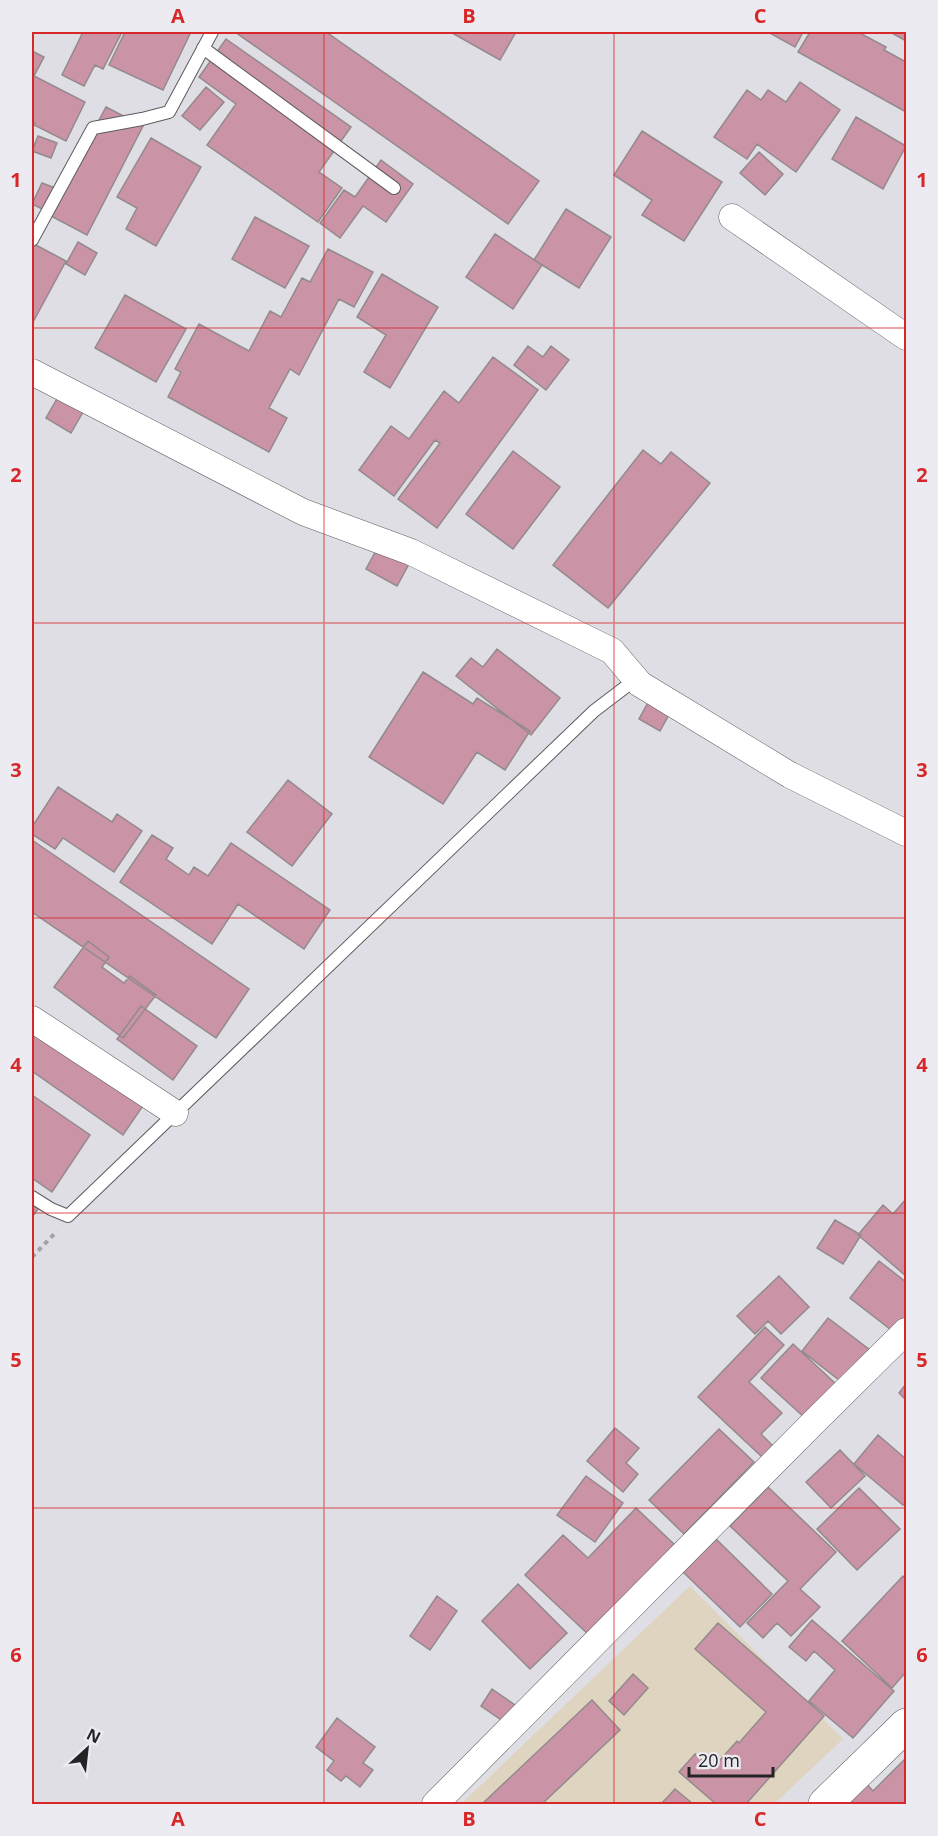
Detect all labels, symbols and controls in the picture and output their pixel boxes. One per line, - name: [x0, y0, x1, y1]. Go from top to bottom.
- text: A: [171, 2, 185, 29]
- text: B: [462, 2, 476, 29]
- text: C: [754, 2, 767, 29]
- text: 1: [10, 166, 22, 193]
- text: 1: [916, 166, 928, 193]
- text: 2: [10, 461, 22, 488]
- text: 2: [916, 461, 928, 488]
- text: 3: [10, 756, 22, 783]
- text: 3: [916, 756, 928, 783]
- text: 4: [10, 1051, 22, 1078]
- text: 4: [916, 1051, 928, 1078]
- text: 5: [10, 1346, 22, 1373]
- text: 5: [916, 1346, 928, 1373]
- text: 6: [10, 1641, 22, 1668]
- text: 6: [916, 1641, 928, 1668]
- north arrow: [57, 1719, 117, 1779]
- text: N: [83, 1723, 105, 1748]
- scale bar: [689, 1740, 773, 1778]
- text: 20 m: [698, 1748, 740, 1772]
- text: A: [171, 1805, 185, 1832]
- text: B: [462, 1805, 476, 1832]
- text: C: [754, 1805, 767, 1832]

